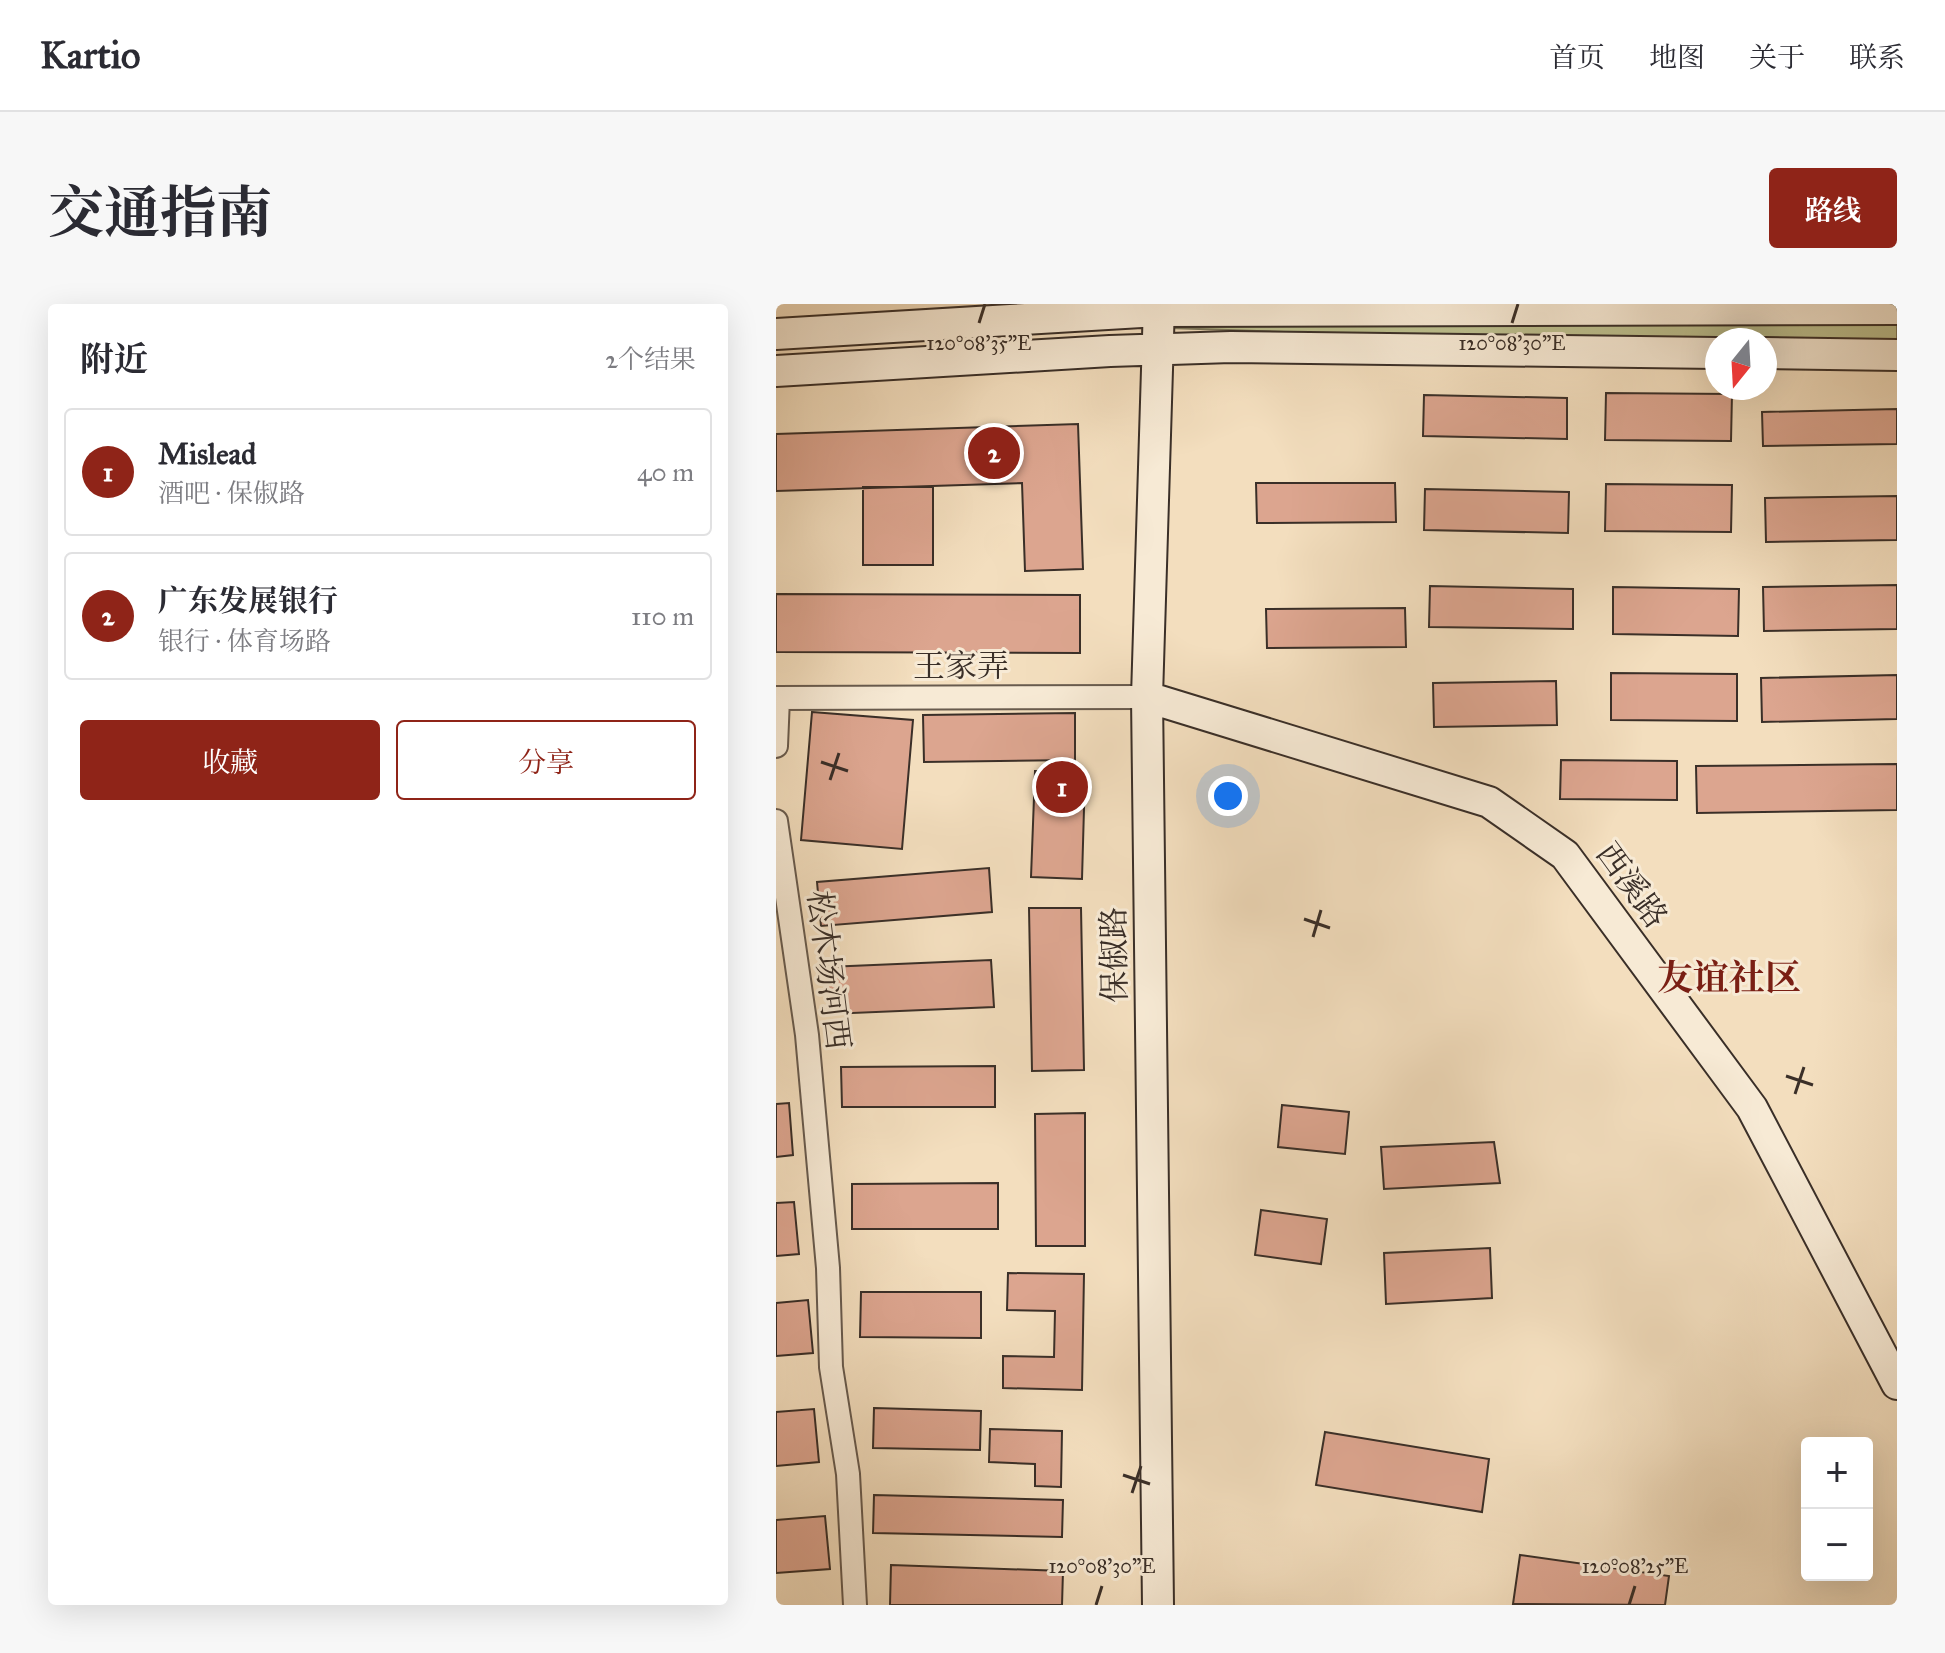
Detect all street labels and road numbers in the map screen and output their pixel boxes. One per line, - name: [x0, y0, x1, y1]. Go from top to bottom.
- street label: 王家弄: [913, 647, 1009, 686]
- street label: 西溪路: [1588, 835, 1676, 936]
- street label: 松木场河西: [799, 888, 858, 1052]
- street label: 保俶路: [1094, 907, 1135, 1003]

